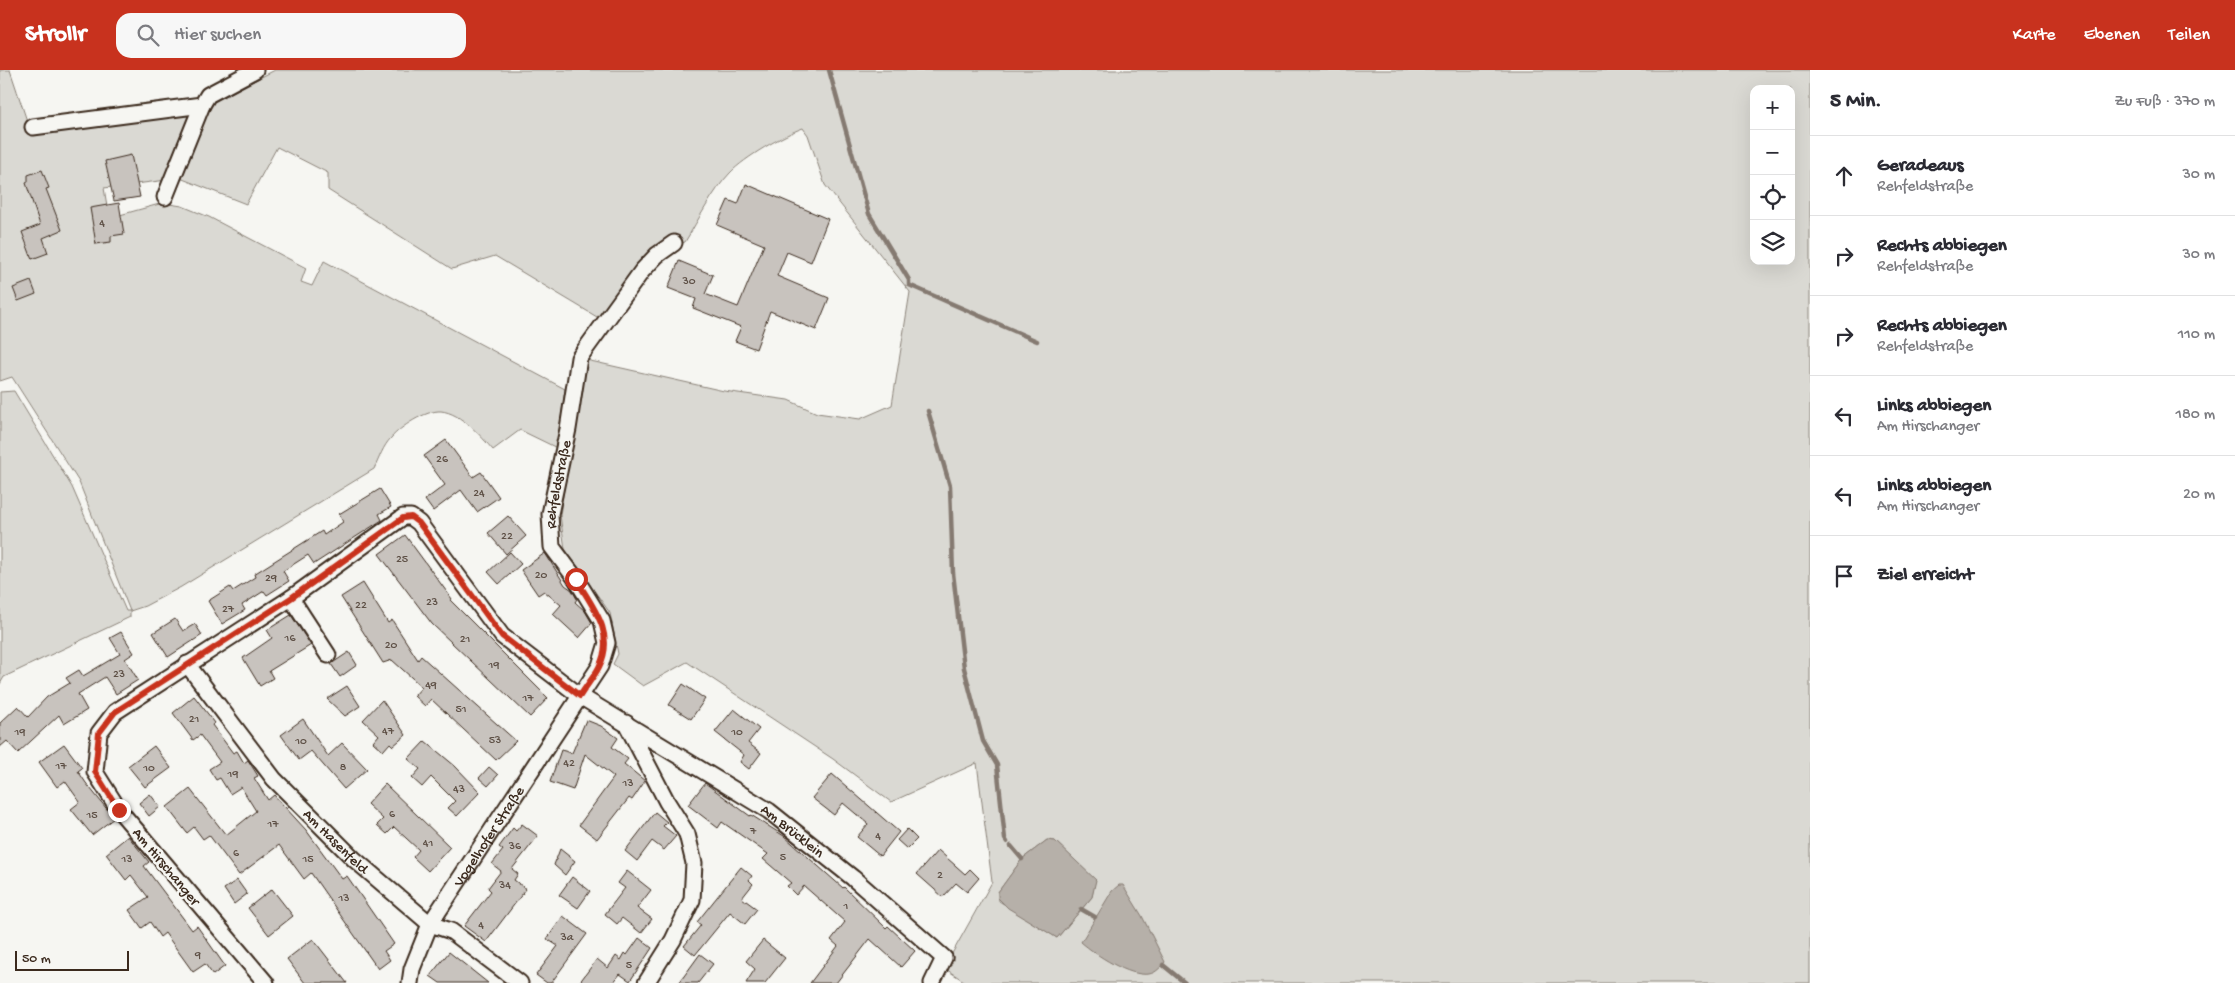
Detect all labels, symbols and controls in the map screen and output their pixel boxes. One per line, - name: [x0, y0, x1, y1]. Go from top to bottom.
- search box: [116, 13, 466, 58]
- text: Strollr: [25, 21, 86, 50]
- icon: search: [134, 21, 162, 49]
- text: Hier suchen: [174, 24, 261, 47]
- text: Karte: [2013, 25, 2056, 46]
- text: Ebenen: [2084, 25, 2140, 46]
- text: Teilen: [2168, 25, 2210, 46]
- map controls: [1750, 85, 1795, 265]
- button: +: [1750, 85, 1795, 130]
- text: 5 Min.: [1830, 90, 1882, 115]
- text: Zu Fuß · 370 m: [2114, 93, 2215, 112]
- button: −: [1750, 130, 1795, 175]
- text: Geradeaus: [1877, 155, 1963, 178]
- icon: ahead: [1830, 162, 1858, 190]
- text: 30 m: [2182, 166, 2215, 185]
- button: locate: [1750, 175, 1795, 220]
- text: Rehfeldstraße: [1877, 178, 1973, 197]
- house number: 4: [99, 217, 105, 231]
- button: layers: [1750, 220, 1795, 265]
- text: Rechts abbiegen: [1877, 235, 2007, 258]
- icon: right: [1830, 242, 1858, 270]
- text: 30 m: [2182, 246, 2215, 265]
- text: Rehfeldstraße: [1877, 258, 1973, 277]
- house number: 30: [681, 275, 696, 289]
- text: Rechts abbiegen: [1877, 315, 2007, 338]
- icon: right: [1830, 322, 1858, 350]
- text: 110 m: [2178, 326, 2215, 345]
- text: Rehfeldstraße: [1877, 338, 1973, 357]
- text: Links abbiegen: [1877, 395, 1991, 418]
- icon: left: [1830, 402, 1858, 430]
- text: 180 m: [2176, 406, 2215, 425]
- text: Am Hirschanger: [1877, 418, 1979, 437]
- street label: Rehfeldstraße: [543, 438, 576, 529]
- house number: 26: [436, 453, 449, 467]
- text: Links abbiegen: [1877, 475, 1991, 498]
- icon: left: [1830, 482, 1858, 510]
- text: 20 m: [2183, 486, 2215, 505]
- house number: 24: [473, 487, 485, 501]
- text: Am Hirschanger: [1877, 498, 1979, 517]
- house number: 22: [501, 530, 513, 544]
- house number: 25: [396, 553, 408, 567]
- icon: arrive: [1830, 562, 1858, 590]
- text: Ziel erreicht: [1877, 564, 1974, 587]
- route start: [565, 568, 588, 591]
- house number: 20: [535, 569, 548, 583]
- house number: 29: [265, 572, 277, 586]
- house number: 23: [426, 596, 438, 610]
- house number: 22: [355, 599, 367, 613]
- house number: 27: [222, 603, 235, 617]
- house number: 16: [284, 632, 296, 646]
- house number: 21: [460, 633, 471, 647]
- house number: 20: [385, 639, 398, 653]
- house number: 19: [488, 659, 499, 673]
- house number: 23: [113, 668, 125, 682]
- house number: 49: [425, 679, 437, 693]
- house number: 17: [521, 692, 534, 706]
- house number: 51: [455, 703, 467, 717]
- house number: 21: [189, 713, 200, 727]
- house number: 47: [382, 725, 395, 739]
- house number: 19: [14, 726, 25, 740]
- house number: 10: [730, 726, 743, 740]
- house number: 53: [489, 734, 501, 748]
- house number: 10: [294, 735, 307, 749]
- house number: 42: [563, 757, 575, 771]
- house number: 17: [54, 760, 67, 774]
- house number: 8: [340, 761, 347, 775]
- house number: 10: [142, 762, 155, 776]
- house number: 19: [227, 768, 238, 782]
- house number: 13: [621, 777, 634, 791]
- street label: Vogelhofer Straße: [450, 783, 529, 891]
- house number: 43: [453, 783, 465, 797]
- route end: [108, 799, 131, 822]
- street label: Am Brücklein: [757, 801, 827, 863]
- street label: Am Hasenfeld: [298, 806, 372, 879]
- house number: 6: [389, 808, 396, 822]
- house number: 15: [85, 809, 98, 823]
- house number: 17: [266, 818, 279, 832]
- street label: Am Hirschanger: [128, 825, 204, 911]
- house number: 7: [749, 825, 757, 839]
- house number: 4: [875, 830, 881, 844]
- house number: 41: [423, 837, 433, 851]
- house number: 36: [508, 840, 522, 854]
- house number: 6: [233, 847, 240, 861]
- house number: 5: [780, 851, 786, 865]
- house number: 13: [120, 853, 133, 867]
- house number: 15: [301, 853, 314, 867]
- house number: 2: [937, 869, 943, 883]
- house number: 34: [498, 879, 511, 893]
- house number: 13: [337, 892, 350, 906]
- house number: 1: [843, 900, 849, 914]
- house number: 4: [478, 919, 484, 933]
- house number: 3a: [560, 931, 574, 945]
- scale bar: [15, 948, 129, 971]
- house number: 9: [194, 949, 201, 963]
- text: 50 m: [22, 951, 51, 968]
- house number: 5: [626, 959, 632, 973]

